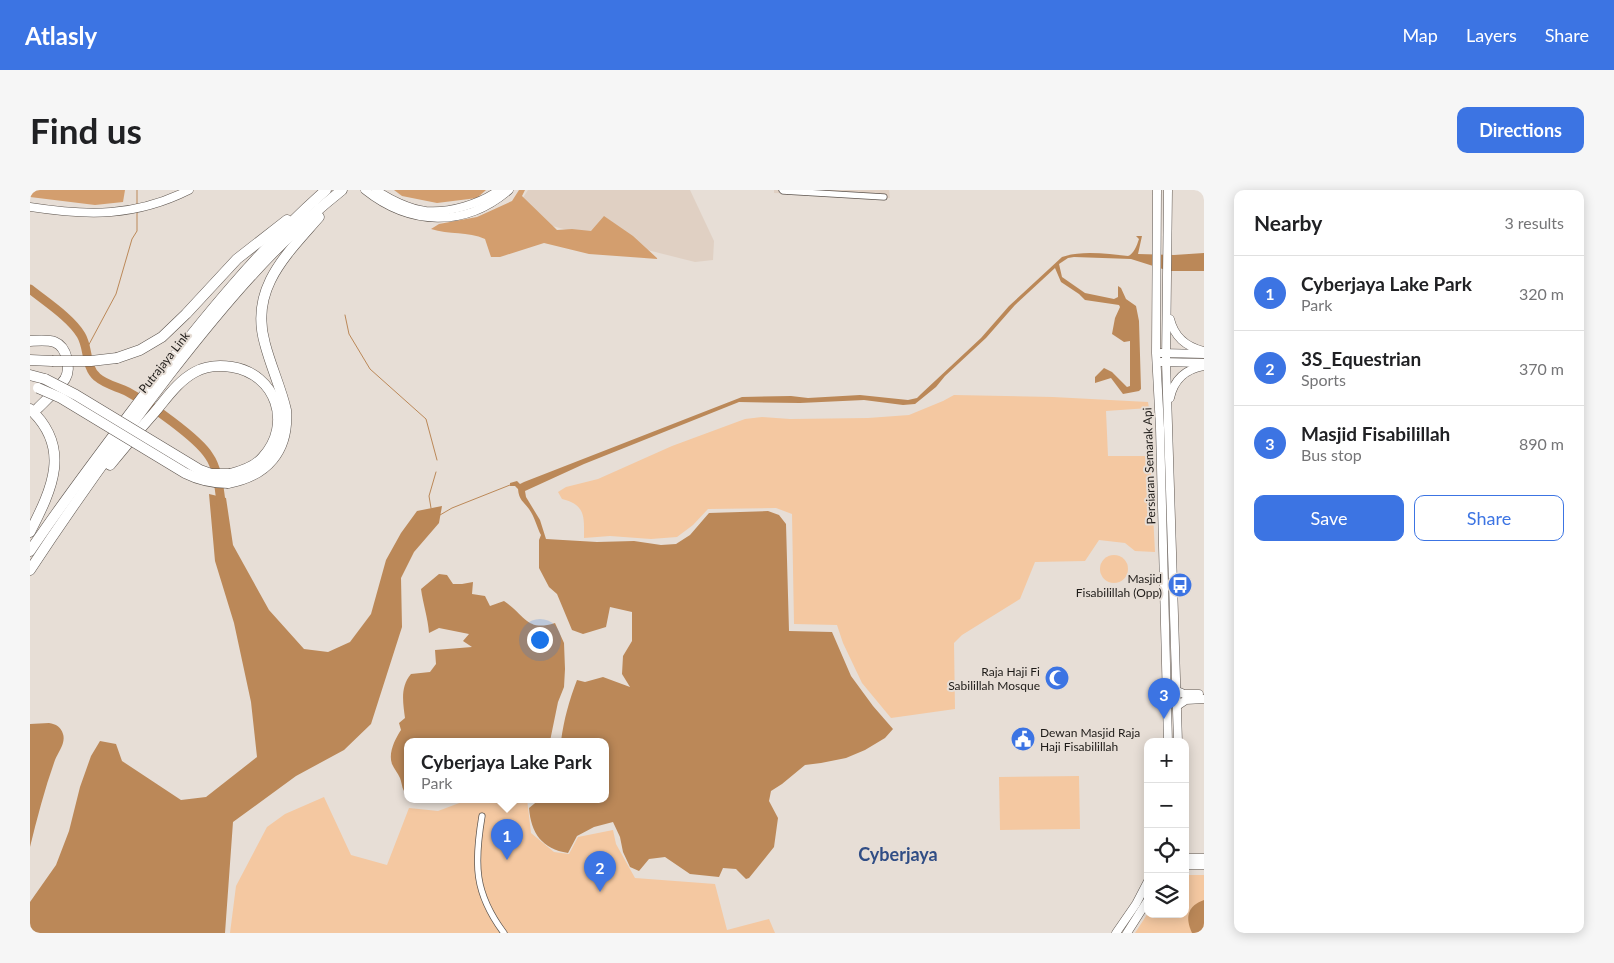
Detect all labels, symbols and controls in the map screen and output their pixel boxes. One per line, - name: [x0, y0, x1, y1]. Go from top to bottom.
- text: Atlasly: [25, 21, 97, 50]
- text: Map: [1402, 24, 1438, 46]
- text: Layers: [1466, 24, 1517, 46]
- text: Share: [1545, 24, 1589, 46]
- button: Directions: [1457, 107, 1584, 153]
- text: Find us: [30, 109, 142, 151]
- text: Nearby: [1254, 210, 1322, 235]
- text: 3 results: [1504, 213, 1564, 232]
- text: Cyberjaya Lake Park: [1301, 272, 1472, 295]
- text: 1: [1265, 284, 1275, 303]
- text: 320 m: [1519, 284, 1564, 303]
- text: Park: [1301, 295, 1332, 314]
- street label: Putrajaya Link: [135, 328, 193, 396]
- text: 3S_Equestrian: [1301, 347, 1421, 370]
- text: 2: [1265, 359, 1275, 378]
- text: 370 m: [1519, 359, 1564, 378]
- text: Sports: [1301, 370, 1346, 389]
- street label: Persiaran Semarak Api: [1139, 407, 1159, 525]
- text: Masjid Fisabilillah: [1301, 422, 1450, 445]
- text: 3: [1265, 434, 1275, 453]
- text: 890 m: [1519, 434, 1564, 453]
- text: Bus stop: [1301, 445, 1362, 464]
- button: Save: [1254, 495, 1404, 541]
- button: Share: [1414, 495, 1564, 541]
- place label: Masjid Fisabilillah (Opp): [1076, 571, 1162, 600]
- bus stop icon: Masjid Fisabilillah (Opp): [1167, 572, 1193, 598]
- your location: [527, 627, 553, 653]
- place label: Raja Haji Fi Sabilillah Mosque: [948, 664, 1040, 693]
- mosque icon: Raja Haji Fi Sabilillah Mosque: [1044, 665, 1070, 691]
- pin: 3: [1148, 678, 1180, 719]
- place label: Dewan Masjid Raja Haji Fisabilillah: [1040, 725, 1140, 754]
- public building icon: Dewan Masjid Raja Haji Fisabilillah: [1010, 726, 1036, 752]
- popup: [404, 738, 609, 803]
- map controls: [1144, 738, 1189, 918]
- button: +: [1144, 738, 1189, 783]
- text: Cyberjaya Lake Park: [421, 750, 592, 773]
- text: Park: [421, 773, 452, 792]
- button: −: [1144, 783, 1189, 828]
- pin: 1: [491, 819, 523, 860]
- button: locate: [1144, 828, 1189, 873]
- district label: Cyberjaya: [858, 843, 938, 865]
- pin: 2: [584, 851, 616, 892]
- button: layers: [1144, 873, 1189, 918]

